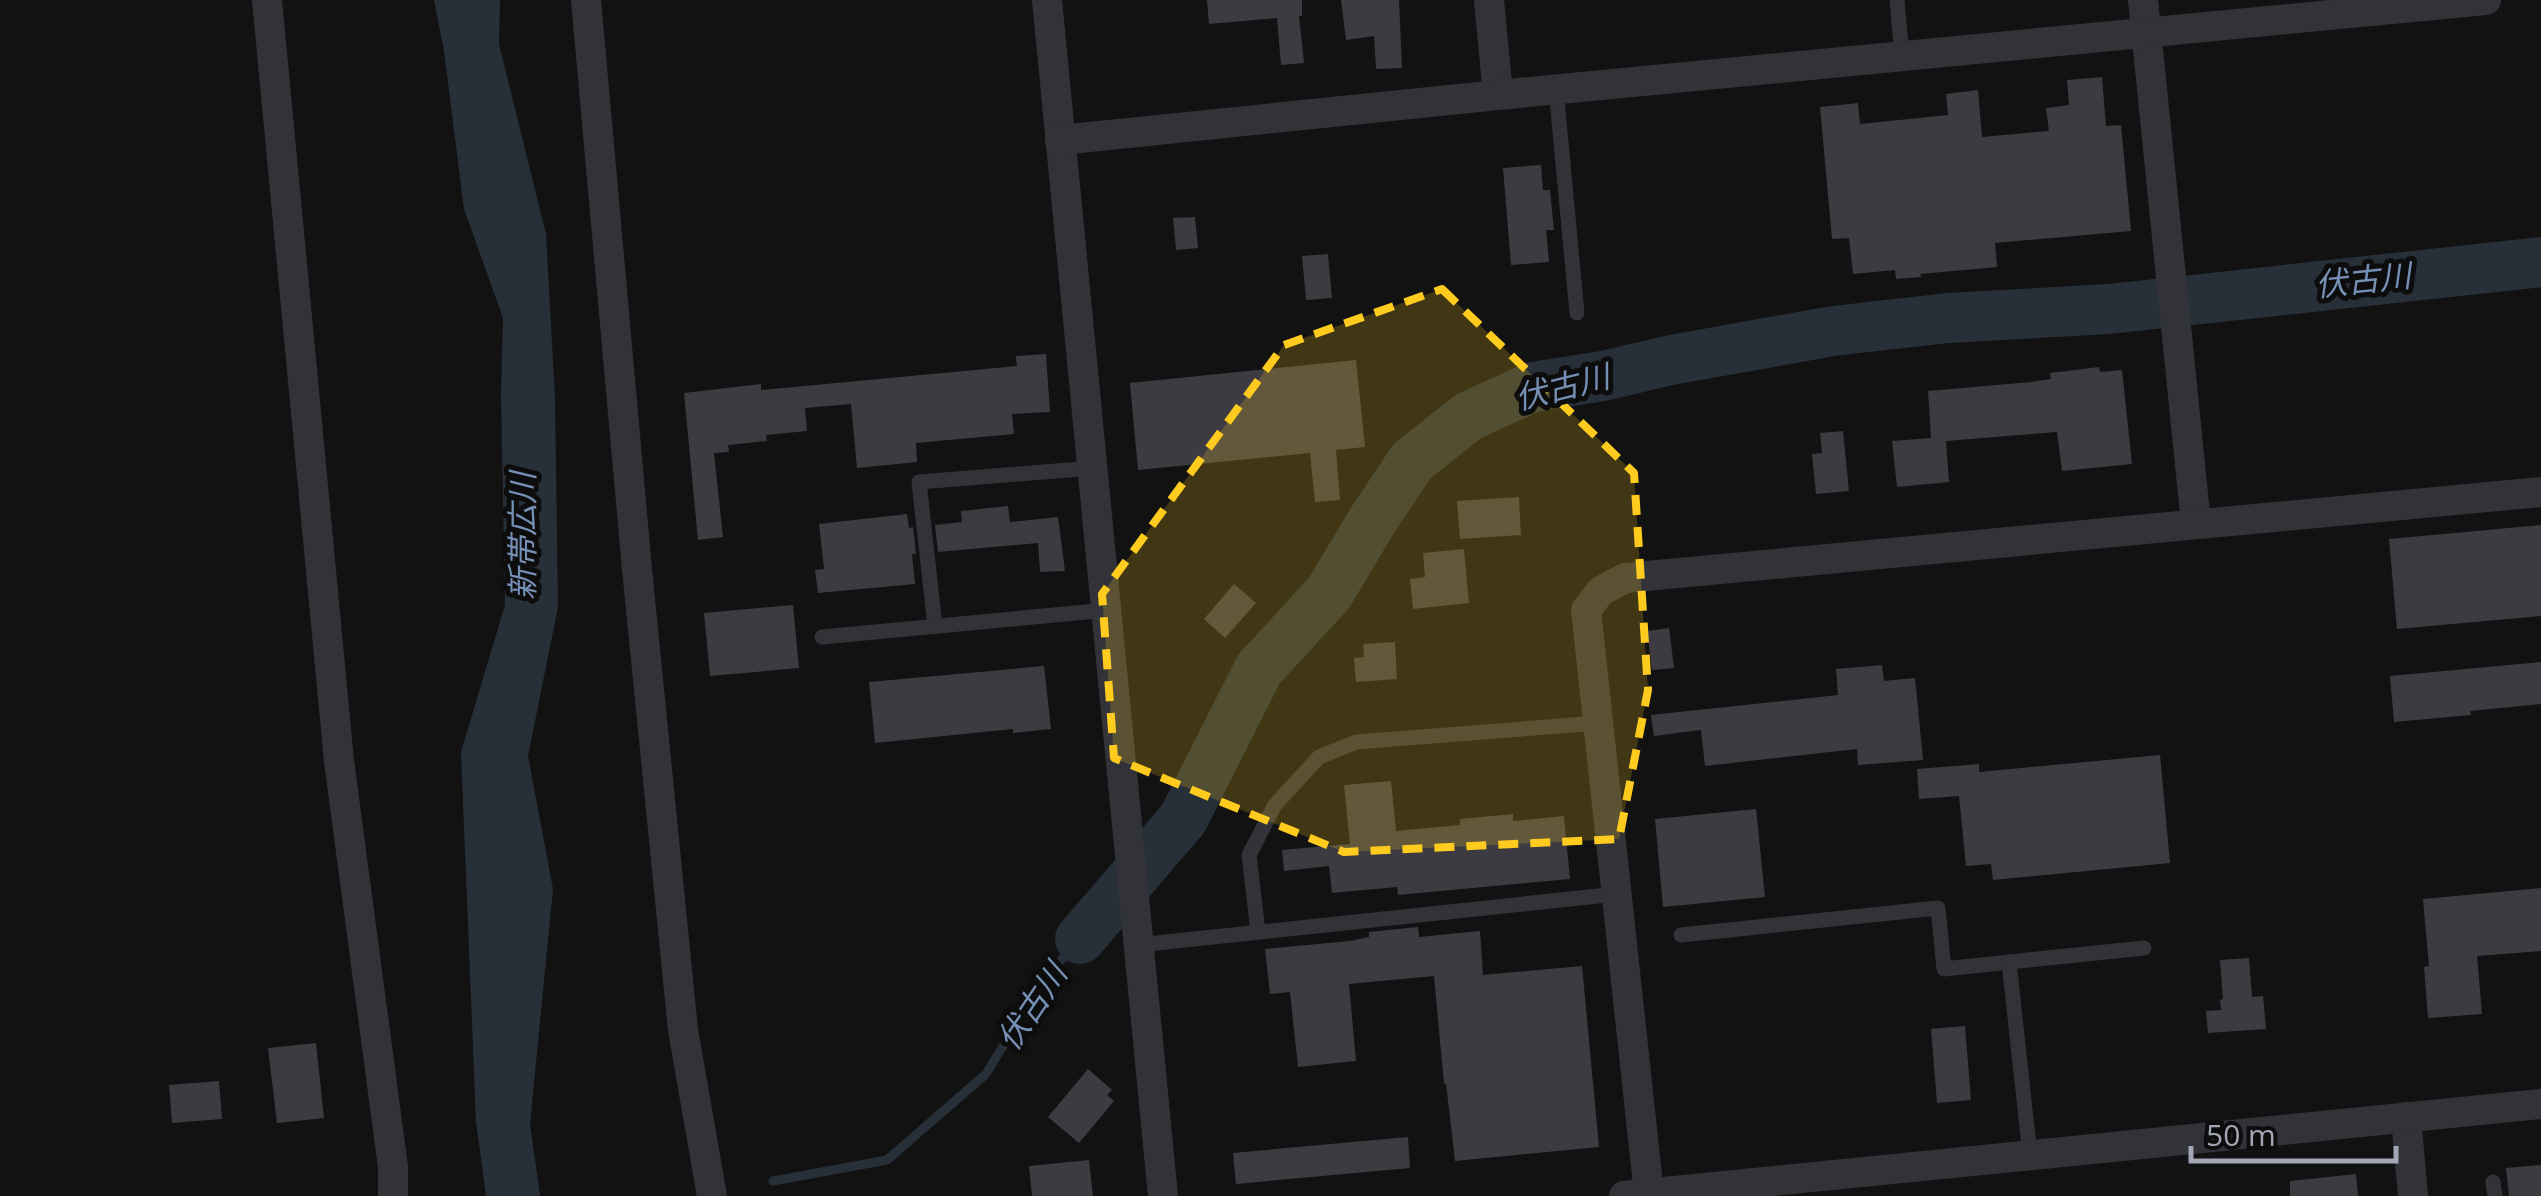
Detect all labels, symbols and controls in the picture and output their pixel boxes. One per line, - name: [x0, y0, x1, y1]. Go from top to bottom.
- water label: 伏古川: [2313, 252, 2416, 305]
- water label: 伏古川: [1510, 353, 1617, 418]
- water label: 新帯広川: [500, 469, 543, 600]
- water label: 伏古川: [986, 952, 1077, 1058]
- scale bar: [2191, 1101, 2396, 1163]
- text: 50 m: [2206, 1114, 2276, 1155]

